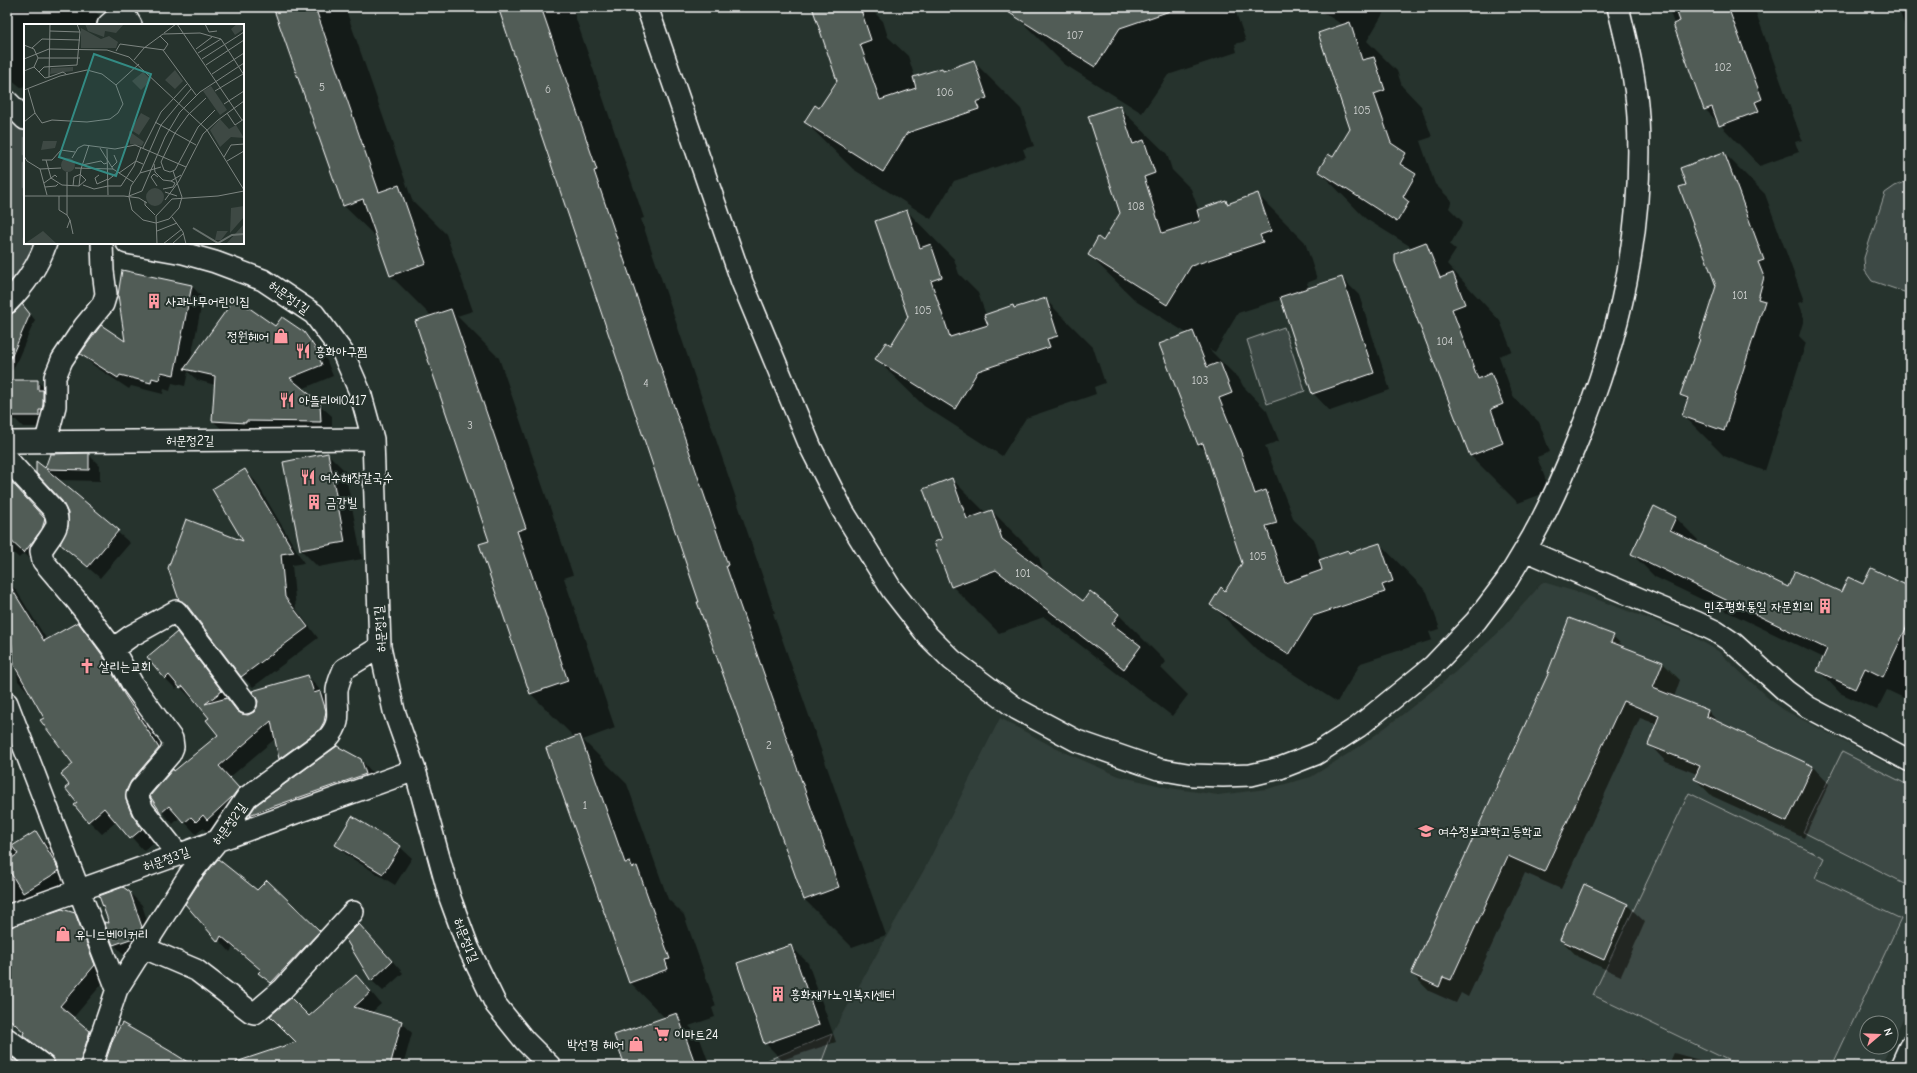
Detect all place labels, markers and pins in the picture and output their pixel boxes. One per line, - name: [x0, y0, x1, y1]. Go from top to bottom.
- building icon: 사과나무어린이집: [145, 292, 163, 310]
- place label: 사과나무어린이집: [165, 294, 250, 309]
- shop icon: 정원헤어: [272, 327, 290, 345]
- place label: 정원헤어: [227, 329, 269, 344]
- restaurant icon: 흥화아구찜: [294, 342, 312, 360]
- place label: 흥화아구찜: [315, 344, 367, 359]
- restaurant icon: 아뜰리에0417: [278, 391, 296, 409]
- place label: 아뜰리에0417: [299, 393, 366, 408]
- restaurant icon: 여수해장칼국수: [299, 468, 317, 486]
- place label: 여수해장칼국수: [320, 470, 393, 485]
- building icon: 금강빌: [305, 493, 323, 511]
- place label: 금강빌: [326, 495, 358, 510]
- building icon: 민주평화통일 자문회의: [1816, 597, 1834, 615]
- place label: 민주평화통일 자문회의: [1704, 599, 1813, 614]
- church icon: 살리는교회: [78, 657, 96, 675]
- place label: 살리는교회: [99, 659, 151, 674]
- school or university icon: 여수정보과학고등학교: [1417, 822, 1435, 840]
- place label: 여수정보과학고등학교: [1438, 824, 1543, 839]
- shop icon: 유니드베이커리: [54, 925, 72, 943]
- place label: 유니드베이커리: [75, 927, 148, 942]
- building icon: 흥화재가노인복지센터: [769, 985, 787, 1003]
- place label: 흥화재가노인복지센터: [790, 987, 895, 1002]
- supermarket icon: 이마트24: [653, 1025, 671, 1043]
- place label: 이마트24: [674, 1027, 718, 1042]
- shop icon: 박선경 헤어: [627, 1035, 645, 1053]
- place label: 박선경 헤어: [567, 1037, 624, 1052]

